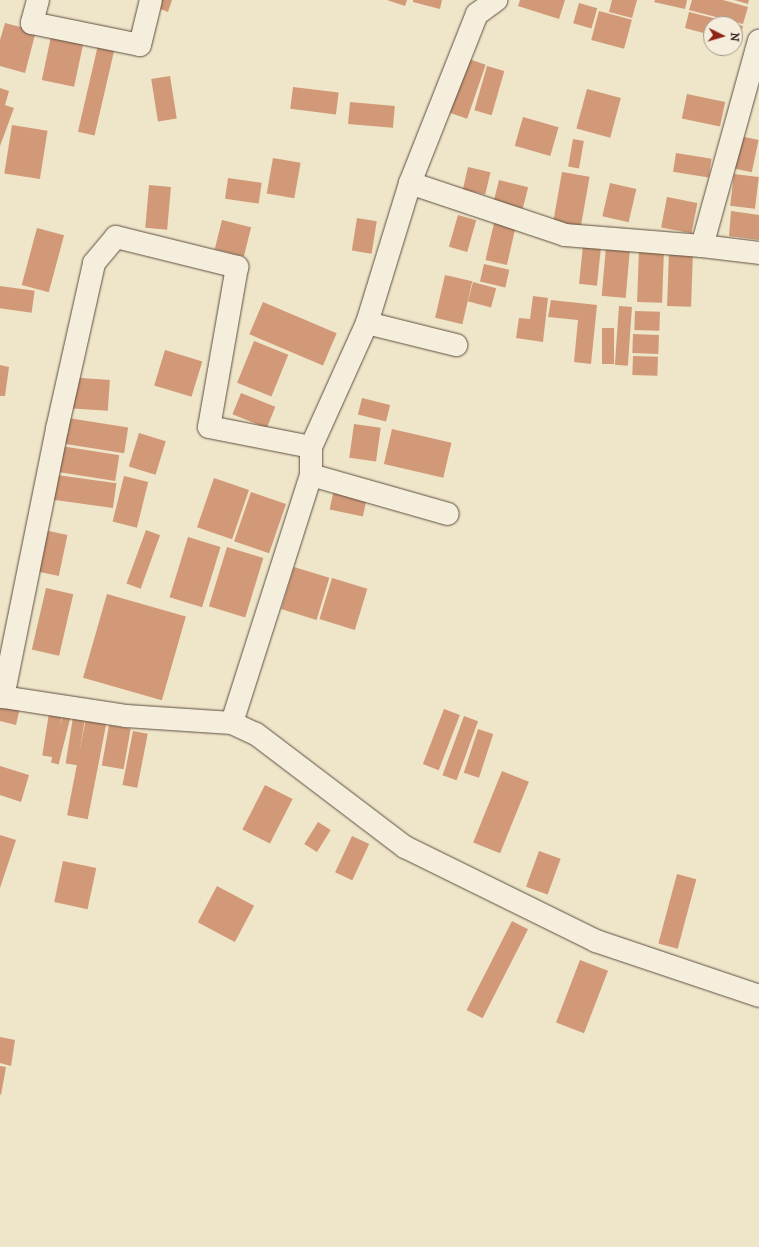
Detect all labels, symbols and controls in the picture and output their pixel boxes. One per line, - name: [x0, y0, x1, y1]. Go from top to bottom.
- north arrow: [703, 16, 743, 56]
- text: N: [727, 32, 741, 42]

